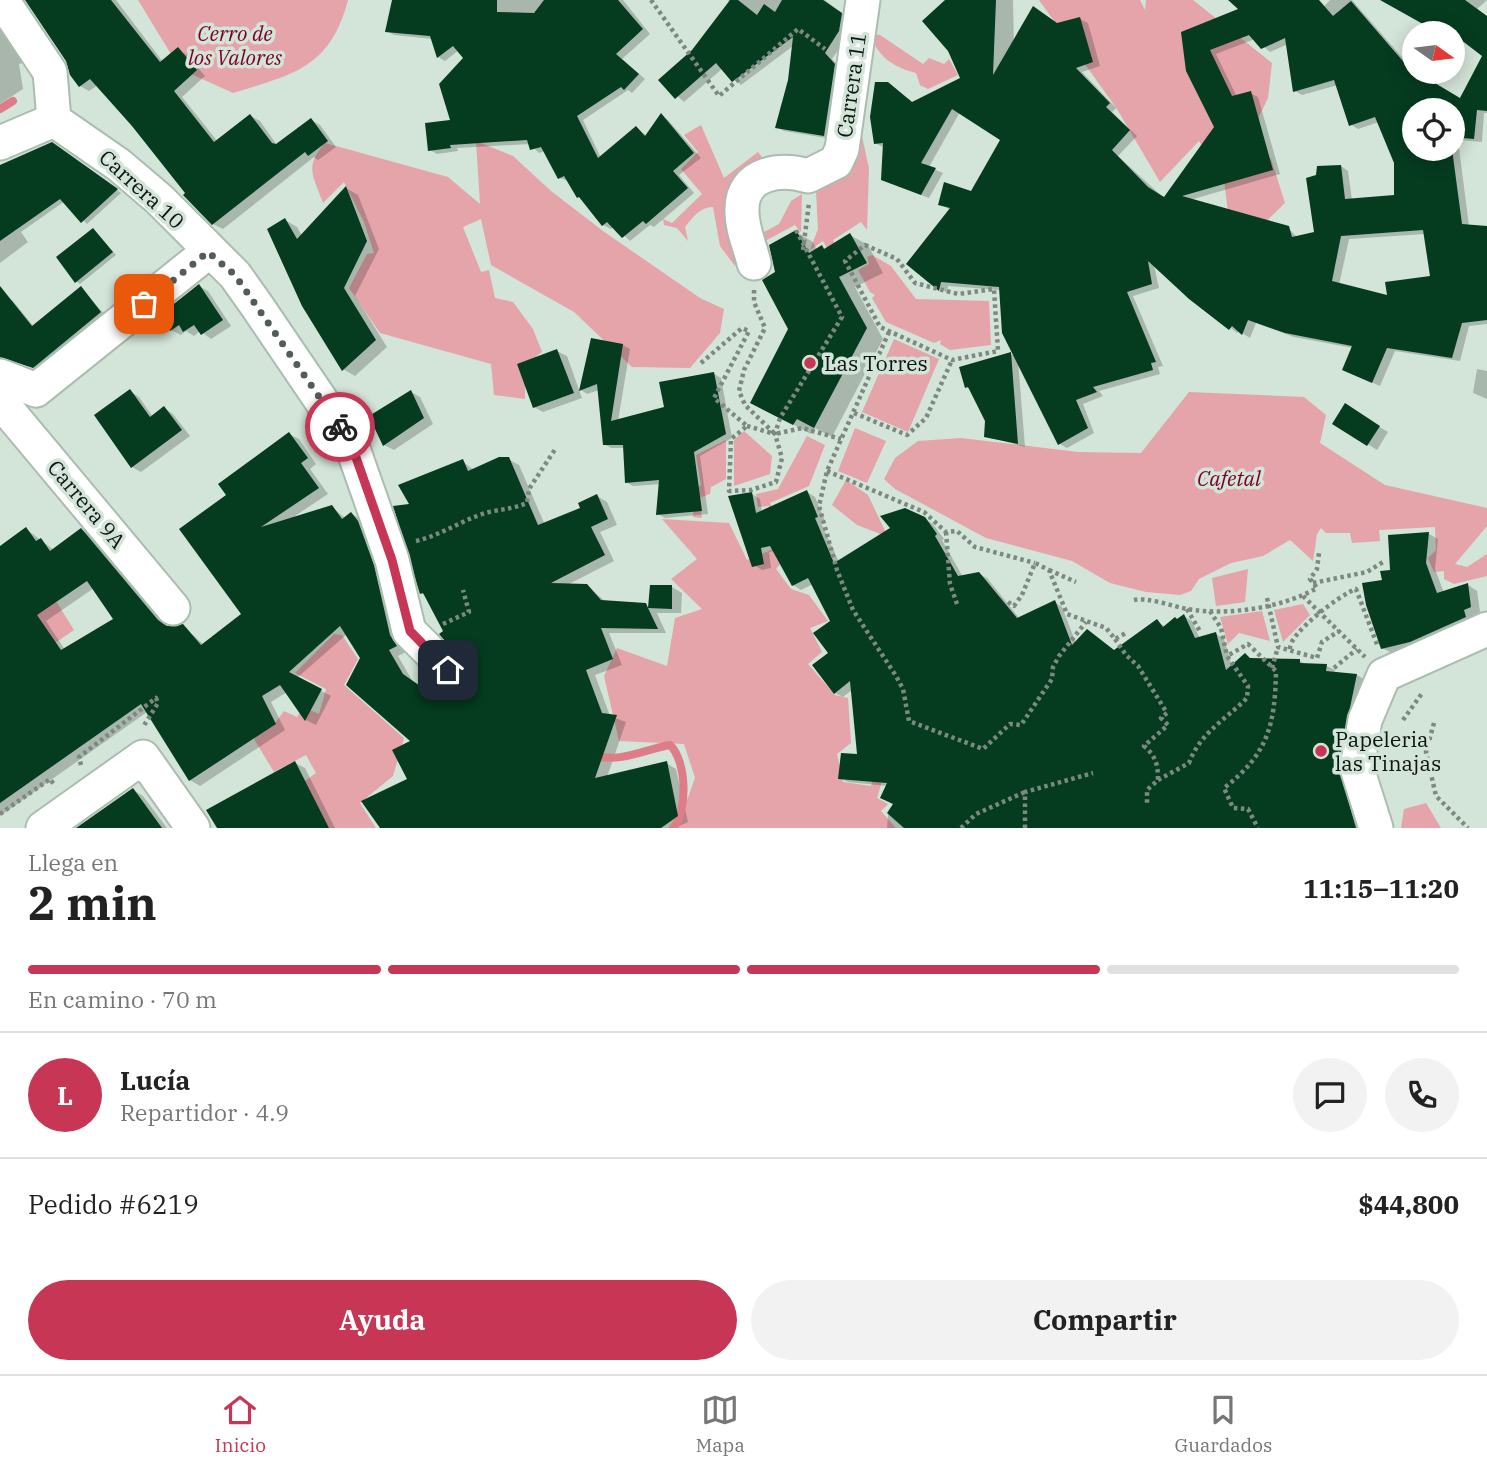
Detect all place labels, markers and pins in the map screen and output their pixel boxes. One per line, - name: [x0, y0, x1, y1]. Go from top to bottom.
- pin: [114, 274, 174, 334]
- place label: Las Torres: [824, 349, 928, 377]
- marker: Las Torres: [802, 355, 818, 371]
- pin: [418, 640, 478, 700]
- place label: Papeleria las Tinajas: [1335, 725, 1441, 777]
- marker: Papeleria las Tinajas: [1313, 743, 1329, 759]

